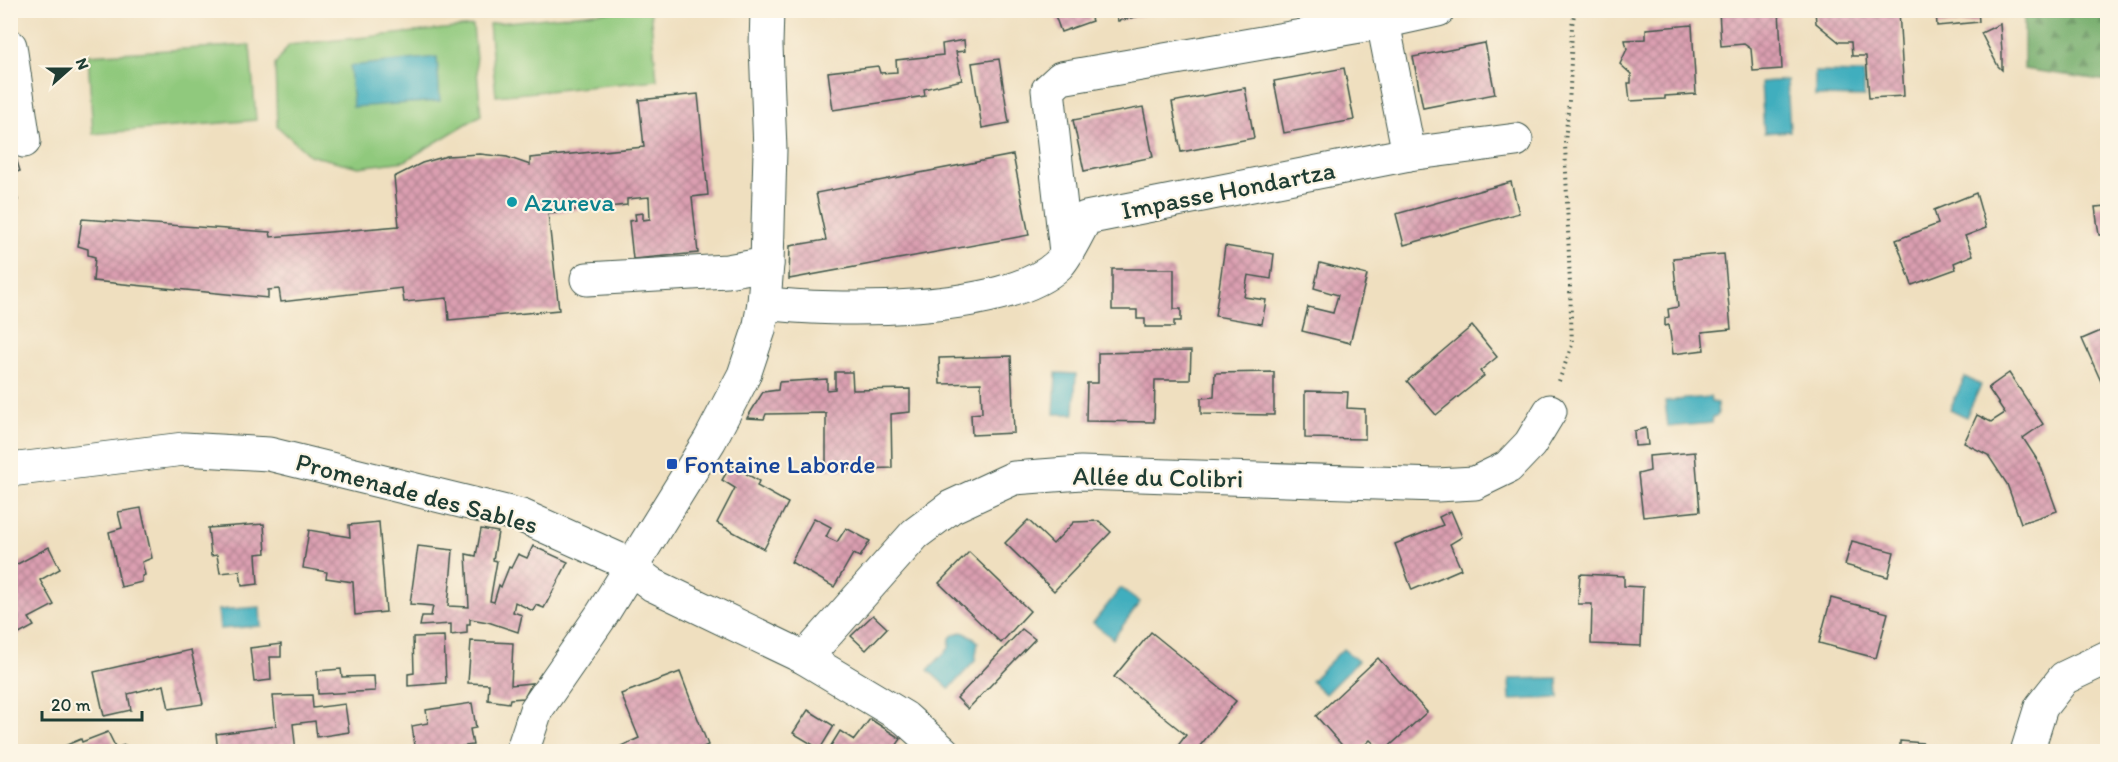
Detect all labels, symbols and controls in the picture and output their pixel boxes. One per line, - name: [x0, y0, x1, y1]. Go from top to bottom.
- north arrow: [39, 39, 99, 99]
- text: N: [72, 55, 93, 72]
- street label: Impasse Hondartza: [1118, 154, 1338, 226]
- place label: Azureva: [524, 186, 615, 218]
- marker: Azureva: [505, 195, 519, 209]
- street label: Promenade des Sables: [292, 445, 542, 541]
- place label: Fontaine Laborde: [684, 448, 876, 480]
- marker: Fontaine Laborde: [665, 457, 679, 471]
- street label: Allée du Colibri: [1072, 460, 1244, 494]
- scale bar: [42, 684, 142, 722]
- text: 20 m: [51, 694, 91, 716]

